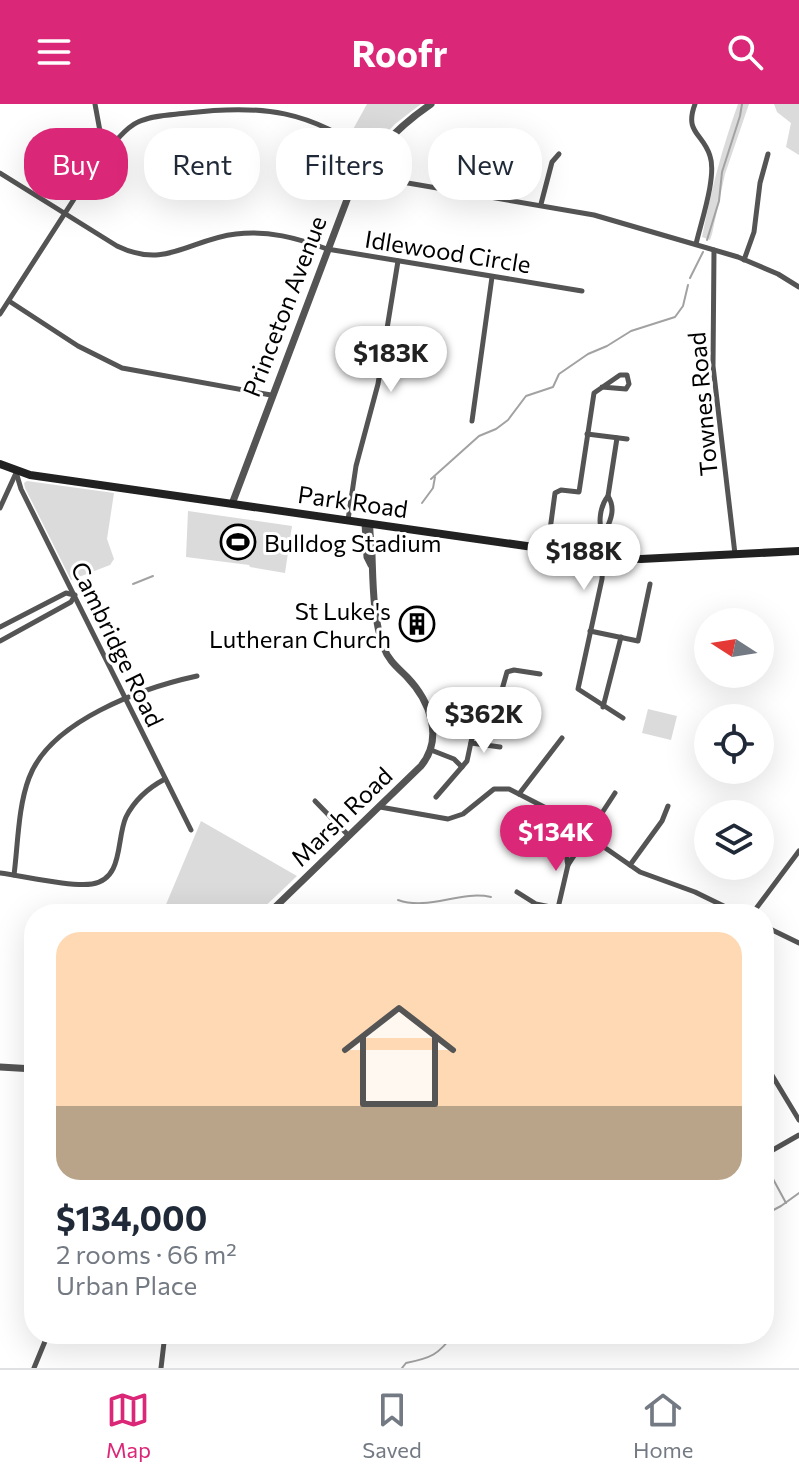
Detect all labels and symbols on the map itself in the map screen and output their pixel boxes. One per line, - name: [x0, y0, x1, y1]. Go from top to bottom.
- street label: Princeton Avenue: [236, 212, 332, 400]
- street label: Idlewood Circle: [363, 224, 533, 278]
- pin: $183K: [335, 326, 447, 394]
- street label: Townes Road: [681, 331, 723, 477]
- street label: Park Road: [296, 479, 410, 523]
- sports icon: Bulldog Stadium: [219, 523, 257, 561]
- pin: $188K: [528, 524, 640, 592]
- place label: Bulldog Stadium: [264, 528, 442, 557]
- street label: Cambridge Road: [66, 557, 170, 731]
- place label: St Luke's Lutheran Church: [209, 596, 391, 653]
- building icon: St Luke's Lutheran Church: [398, 605, 436, 643]
- north arrow: [694, 608, 774, 688]
- pin: $362K: [428, 687, 540, 755]
- street label: Marsh Road: [284, 760, 398, 872]
- pin: $134K: [500, 805, 612, 873]

